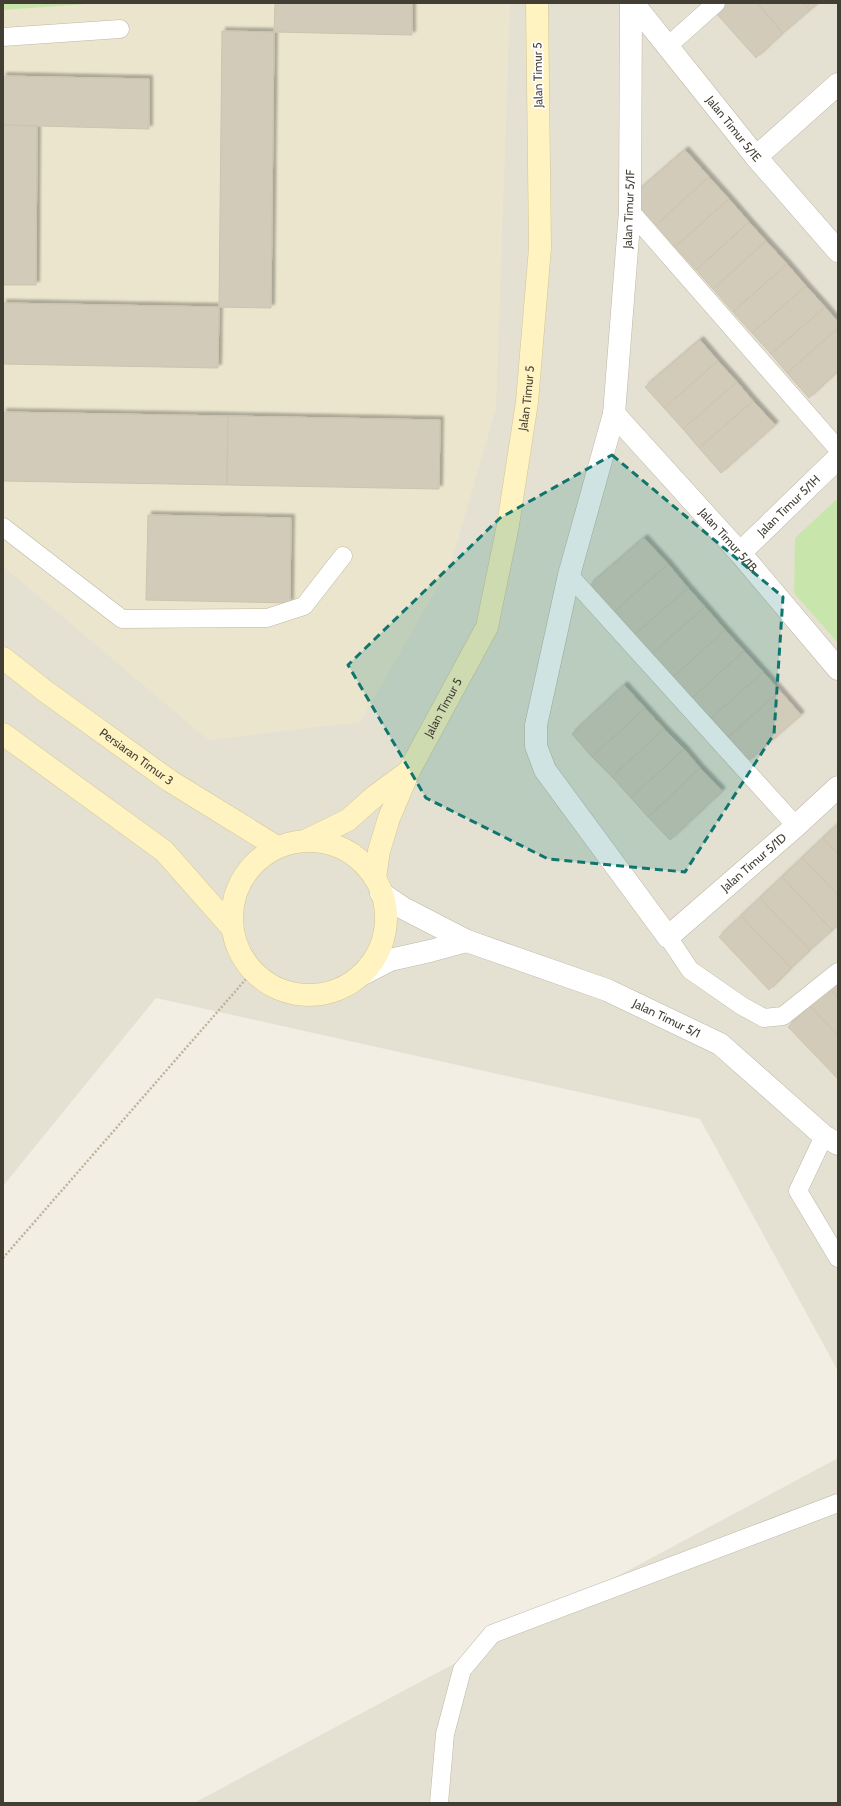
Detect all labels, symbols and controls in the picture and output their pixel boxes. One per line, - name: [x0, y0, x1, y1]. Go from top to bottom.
- street label: Jalan Timur 5: [529, 42, 546, 109]
- street label: Jalan Timur 5/1E: [702, 92, 765, 165]
- street label: Jalan Timur 5/1F: [620, 168, 637, 250]
- street label: Jalan Timur 5: [515, 365, 537, 433]
- street label: Jalan Timur 5/1H: [753, 471, 823, 540]
- street label: Jalan Timur 5/1B: [695, 504, 761, 575]
- street label: Jalan Timur 5: [420, 675, 465, 741]
- street label: Persiaran Timur 3: [97, 725, 177, 788]
- street label: Jalan Timur 5/1D: [717, 830, 790, 895]
- street label: Jalan Timur 5/1: [630, 995, 703, 1041]

